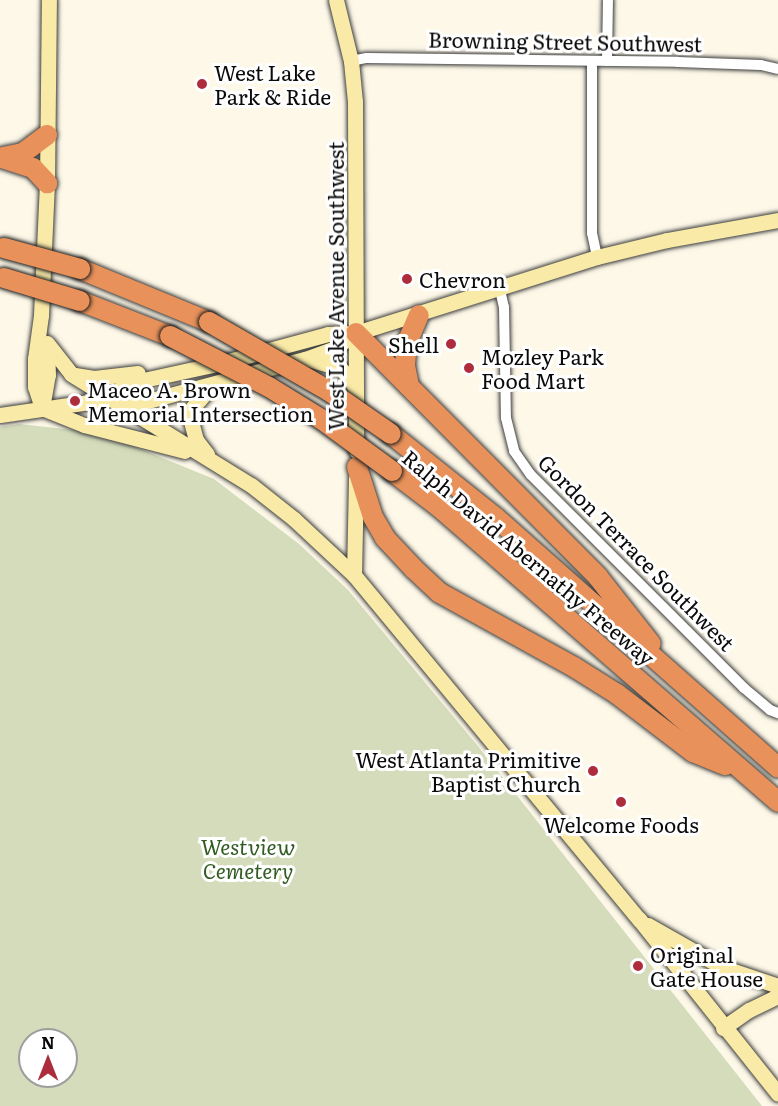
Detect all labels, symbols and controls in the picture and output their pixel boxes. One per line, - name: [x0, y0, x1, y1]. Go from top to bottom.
- street label: Browning Street Southwest: [428, 26, 702, 56]
- place label: West Lake Park & Ride: [214, 59, 331, 109]
- marker: West Lake Park & Ride: [195, 77, 209, 91]
- street label: West Lake Avenue Southwest: [322, 141, 348, 431]
- place label: Chevron: [419, 266, 506, 292]
- marker: Chevron: [400, 272, 414, 286]
- place label: Shell: [388, 331, 439, 357]
- marker: Shell: [444, 337, 458, 351]
- place label: Mozley Park Food Mart: [481, 343, 604, 393]
- marker: Mozley Park Food Mart: [462, 361, 476, 375]
- place label: Maceo A. Brown Memorial Intersection: [87, 376, 313, 426]
- marker: Maceo A. Brown Memorial Intersection: [68, 394, 82, 408]
- street label: Ralph David Abernathy Freeway: [398, 444, 660, 670]
- street label: Gordon Terrace Southwest: [534, 449, 740, 655]
- place label: West Atlanta Primitive Baptist Church: [355, 746, 581, 796]
- marker: West Atlanta Primitive Baptist Church: [586, 764, 600, 778]
- marker: Welcome Foods: [614, 795, 628, 809]
- place label: Welcome Foods: [543, 811, 699, 837]
- park label: Westview Cemetery: [201, 833, 295, 883]
- place label: Original Gate House: [650, 941, 763, 991]
- marker: Original Gate House: [631, 959, 645, 973]
- north arrow: [18, 1028, 78, 1088]
- text: N: [41, 1030, 55, 1054]

